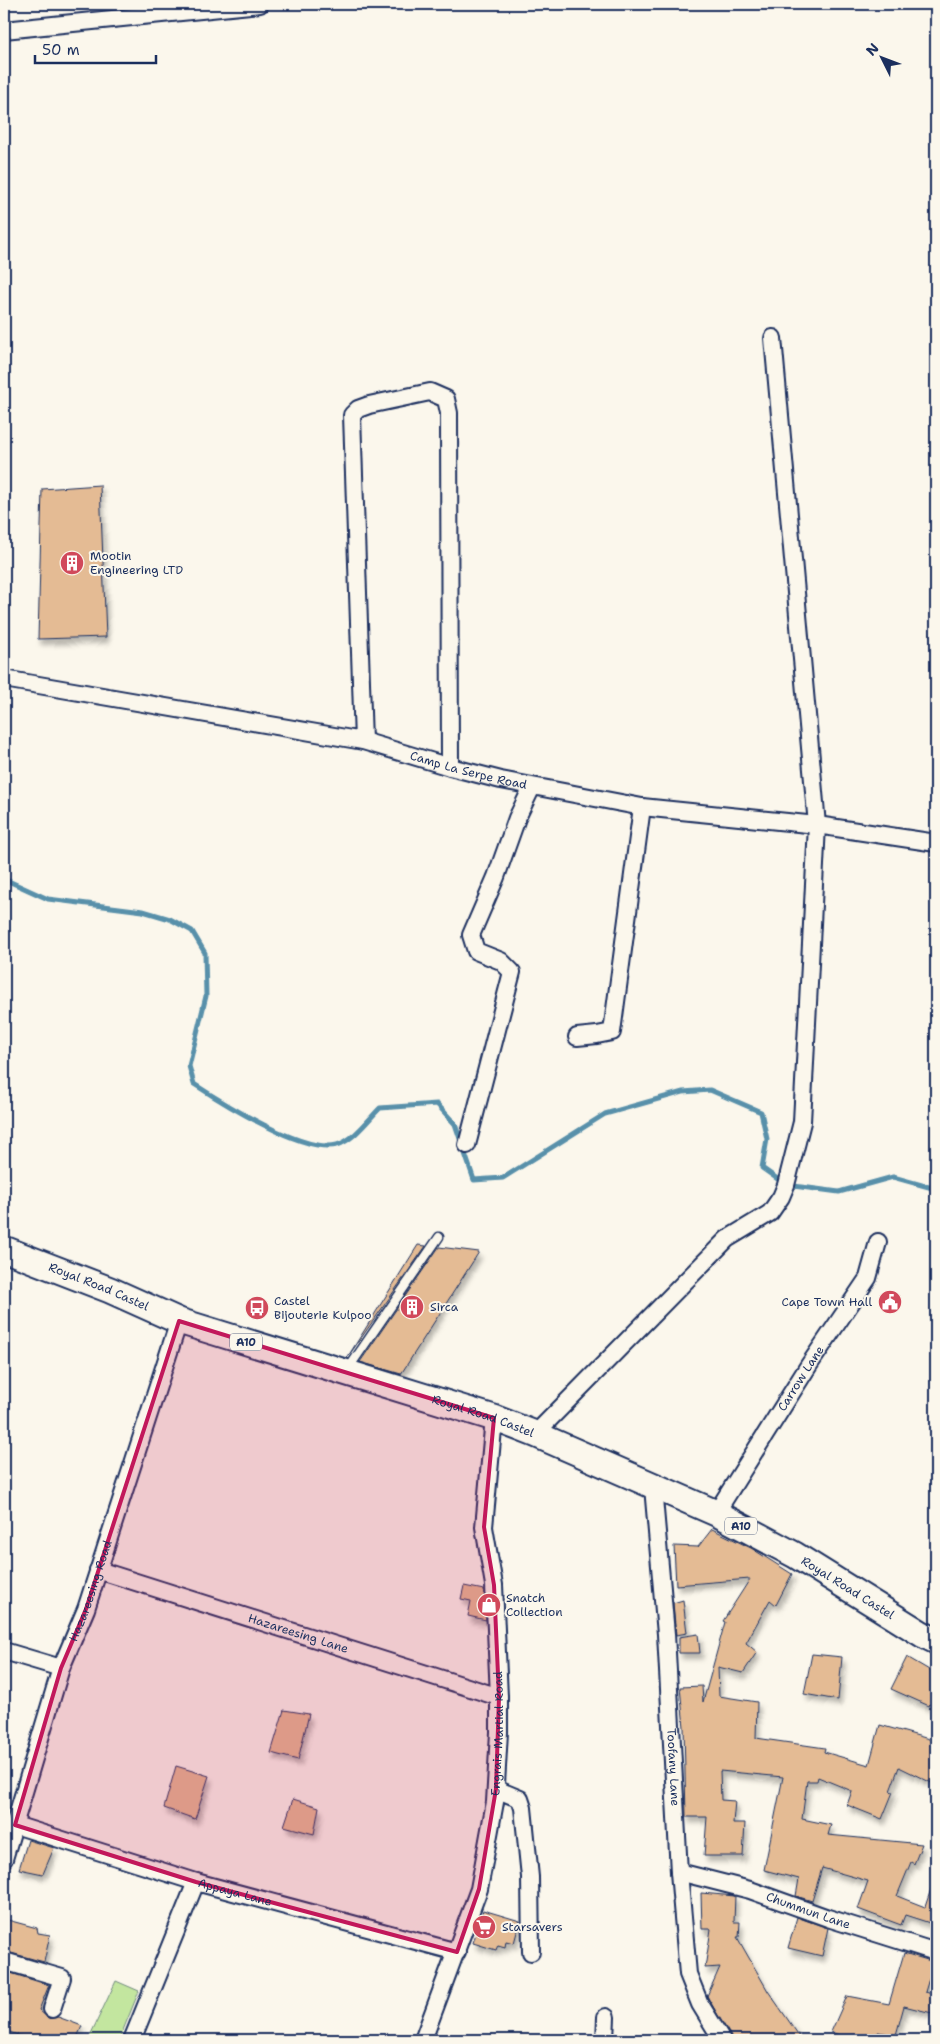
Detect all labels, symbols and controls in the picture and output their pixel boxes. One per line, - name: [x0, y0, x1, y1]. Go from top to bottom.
- scale bar: [35, 32, 156, 64]
- north arrow: [858, 32, 908, 82]
- text: N: [862, 39, 883, 59]
- text: 50 m: [42, 40, 80, 60]
- place label: Mootin Engineering LTD: [90, 548, 183, 578]
- building icon: Mootin Engineering LTD: [59, 550, 85, 576]
- street label: Camp La Serpe Road: [408, 748, 529, 793]
- street label: Royal Road Castel: [46, 1259, 152, 1315]
- public building icon: Cape Town Hall: [877, 1289, 903, 1315]
- place label: Castel Bijouterie Kulpoo: [274, 1293, 372, 1323]
- building icon: Sirca: [399, 1294, 425, 1320]
- place label: Cape Town Hall: [782, 1294, 872, 1310]
- bus stop icon: Castel Bijouterie Kulpoo: [244, 1295, 270, 1321]
- place label: Sirca: [430, 1299, 459, 1315]
- road number: A10: [230, 1334, 262, 1350]
- street label: Carrow Lane: [774, 1343, 828, 1414]
- street label: Royal Road Castel: [430, 1391, 537, 1441]
- road number: A10: [725, 1518, 757, 1534]
- street label: Hazareesing Road: [65, 1538, 116, 1644]
- street label: Royal Road Castel: [798, 1553, 898, 1623]
- place label: Snatch Collection: [506, 1590, 563, 1620]
- shop icon: Snatch Collection: [476, 1592, 502, 1618]
- street label: Hazareesing Lane: [246, 1610, 350, 1657]
- street label: Engrais Martial Road: [487, 1671, 507, 1796]
- street label: Toofany Lane: [663, 1728, 683, 1807]
- street label: Appaya Lane: [196, 1875, 274, 1910]
- street label: Chummun Lane: [764, 1888, 853, 1933]
- supermarket icon: Starsavers: [471, 1914, 497, 1940]
- place label: Starsavers: [502, 1919, 563, 1935]

